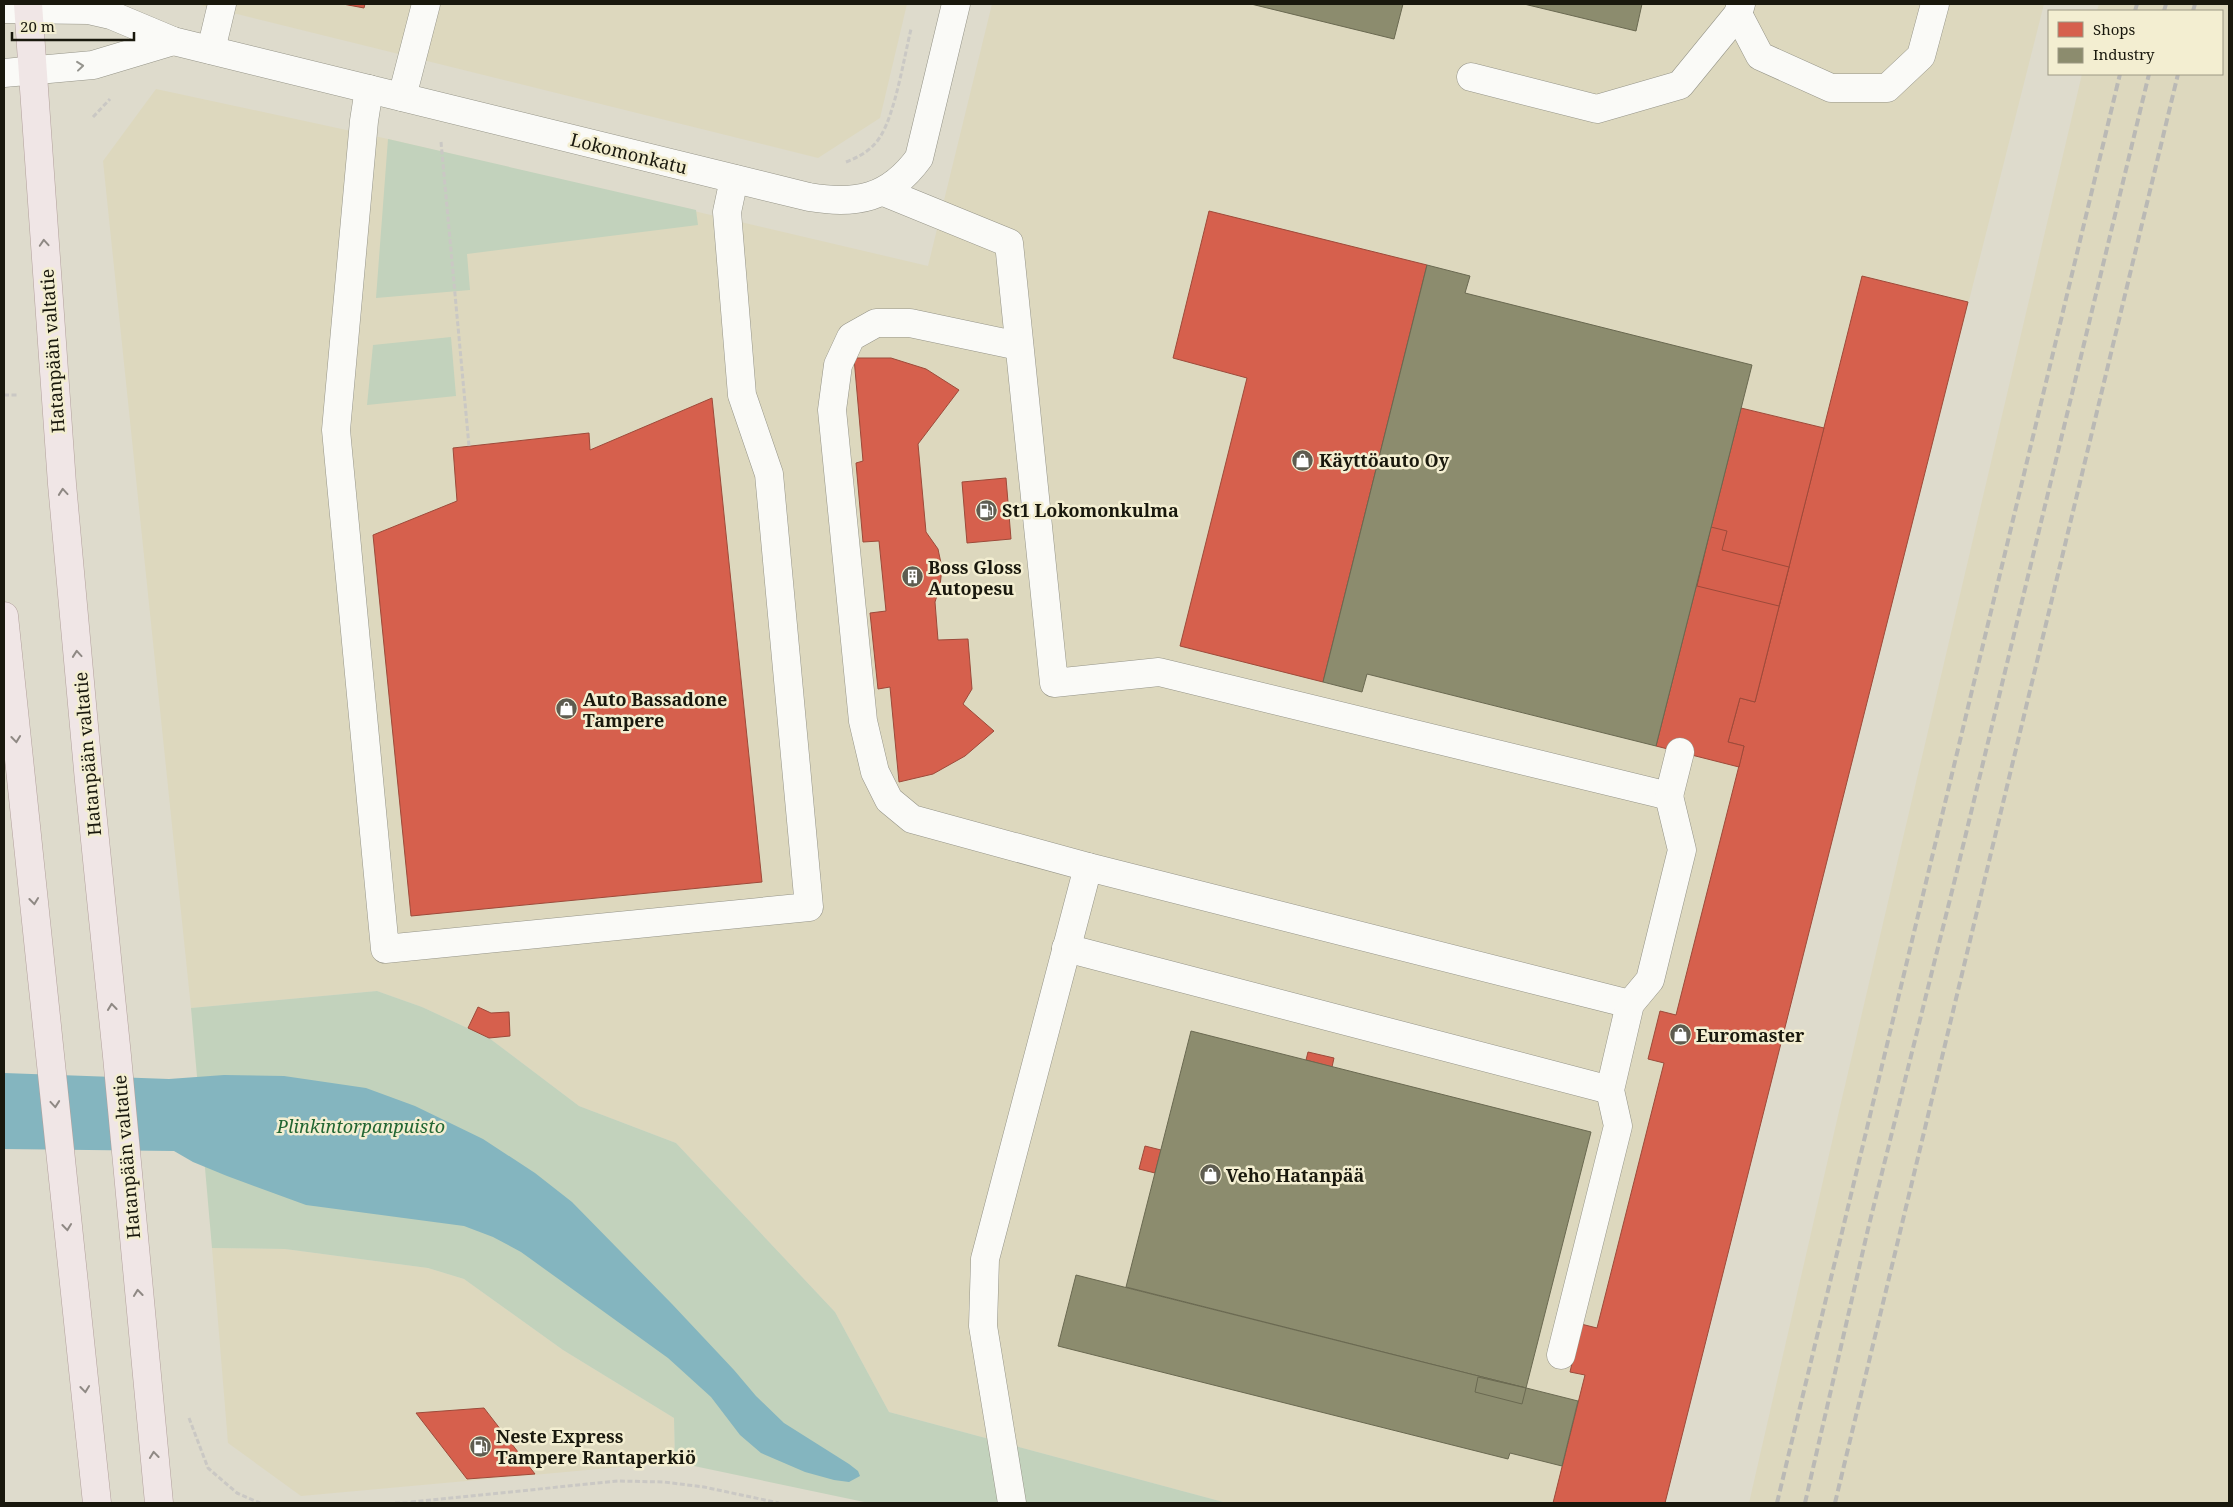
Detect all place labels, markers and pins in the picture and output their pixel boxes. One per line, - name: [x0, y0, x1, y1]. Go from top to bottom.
- shop icon: Käyttöauto Oy: [1291, 448, 1315, 472]
- place label: Käyttöauto Oy: [1319, 448, 1450, 472]
- fuel station icon: St1 Lokomonkulma: [974, 498, 998, 522]
- place label: St1 Lokomonkulma: [1002, 498, 1179, 522]
- place label: Boss Gloss Autopesu: [928, 555, 1022, 600]
- building icon: Boss Gloss Autopesu: [900, 565, 924, 589]
- place label: Auto Bassadone Tampere: [583, 687, 727, 732]
- shop icon: Auto Bassadone Tampere: [555, 697, 579, 721]
- shop icon: Euromaster: [1668, 1023, 1692, 1047]
- place label: Euromaster: [1696, 1023, 1805, 1047]
- shop icon: Veho Hatanpää: [1198, 1163, 1222, 1187]
- place label: Veho Hatanpää: [1226, 1163, 1365, 1187]
- place label: Neste Express Tampere Rantaperkiö: [496, 1424, 696, 1469]
- fuel station icon: Neste Express Tampere Rantaperkiö: [468, 1434, 492, 1458]

